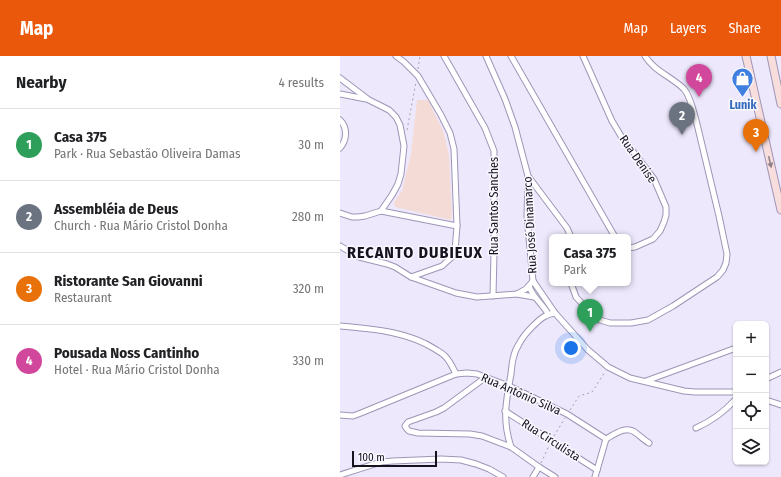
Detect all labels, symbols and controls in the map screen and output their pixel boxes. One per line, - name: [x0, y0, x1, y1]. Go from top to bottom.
- text: Map: [20, 17, 53, 40]
- text: Map: [624, 20, 648, 37]
- text: Layers: [670, 20, 706, 37]
- text: Share: [728, 20, 761, 37]
- pin: 4: [686, 64, 712, 97]
- shop icon: Lunik: [730, 65, 756, 98]
- text: Nearby: [16, 72, 67, 93]
- text: 4 results: [278, 75, 324, 90]
- place label: Lunik: [729, 98, 757, 112]
- pin: 2: [669, 102, 695, 135]
- pin: 3: [743, 119, 769, 152]
- text: Casa 375: [54, 128, 107, 146]
- street label: Rua Denise: [617, 133, 659, 186]
- text: 1: [26, 137, 32, 152]
- text: 30 m: [298, 137, 324, 152]
- text: Park · Rua Sebastão Oliveira Damas: [54, 146, 241, 161]
- one-way arrow: [767, 156, 773, 168]
- street label: Rua Santos Sanches: [487, 157, 501, 255]
- street label: Rua José Dinamarco: [520, 176, 540, 274]
- text: Assembléia de Deus: [54, 200, 178, 218]
- text: 2: [26, 209, 32, 224]
- text: 280 m: [292, 209, 324, 224]
- text: Church · Rua Mário Cristol Donha: [54, 218, 228, 233]
- popup: [549, 234, 631, 286]
- district label: RECANTO DUBIEUX: [347, 243, 483, 262]
- text: Casa 375: [564, 244, 616, 262]
- text: Park: [564, 262, 587, 277]
- text: Ristorante San Giovanni: [54, 272, 203, 290]
- text: 3: [26, 281, 32, 296]
- text: 320 m: [293, 281, 324, 296]
- text: Restaurant: [54, 290, 112, 305]
- pin: 1: [577, 299, 603, 332]
- map controls: [733, 321, 769, 465]
- button: +: [733, 321, 769, 357]
- your location: [561, 338, 581, 358]
- text: Pousada Noss Cantinho: [54, 344, 199, 362]
- text: 4: [26, 353, 32, 368]
- text: 330 m: [292, 353, 324, 368]
- button: −: [733, 357, 769, 393]
- text: Hotel · Rua Mário Cristol Donha: [54, 362, 220, 377]
- street label: Rua Antônio Silva: [479, 370, 563, 418]
- button: locate: [733, 393, 769, 429]
- street label: Rua Circulista: [519, 416, 583, 464]
- button: layers: [733, 429, 769, 465]
- scale bar: [352, 449, 437, 468]
- text: 100 m: [358, 451, 385, 464]

